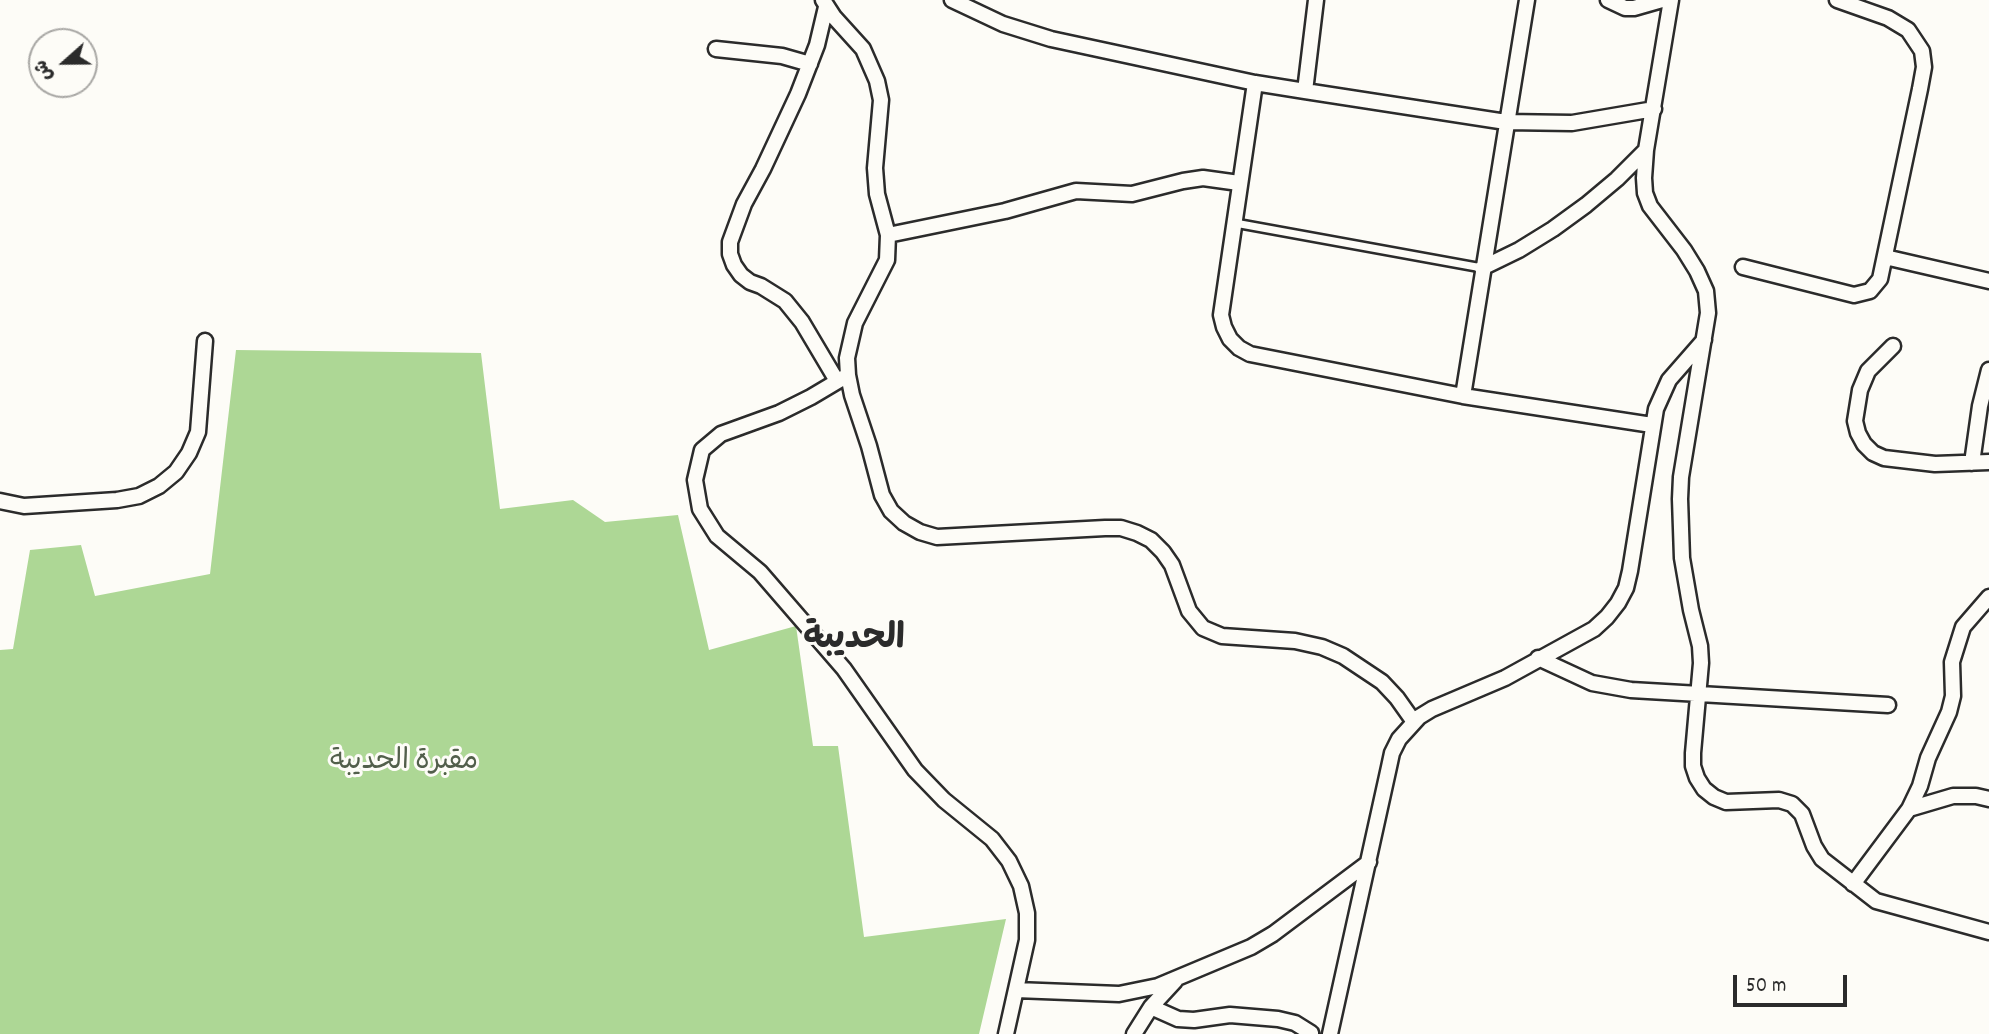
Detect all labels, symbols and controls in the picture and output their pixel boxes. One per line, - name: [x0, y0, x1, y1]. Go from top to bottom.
- north arrow: [28, 28, 98, 98]
- text: ش: [28, 55, 61, 85]
- district label: الحديبة: [803, 621, 905, 663]
- park label: مقبرة الحديبة: [330, 747, 478, 781]
- scale bar: [1737, 960, 1851, 1004]
- text: 50 m: [1746, 972, 1786, 1002]

